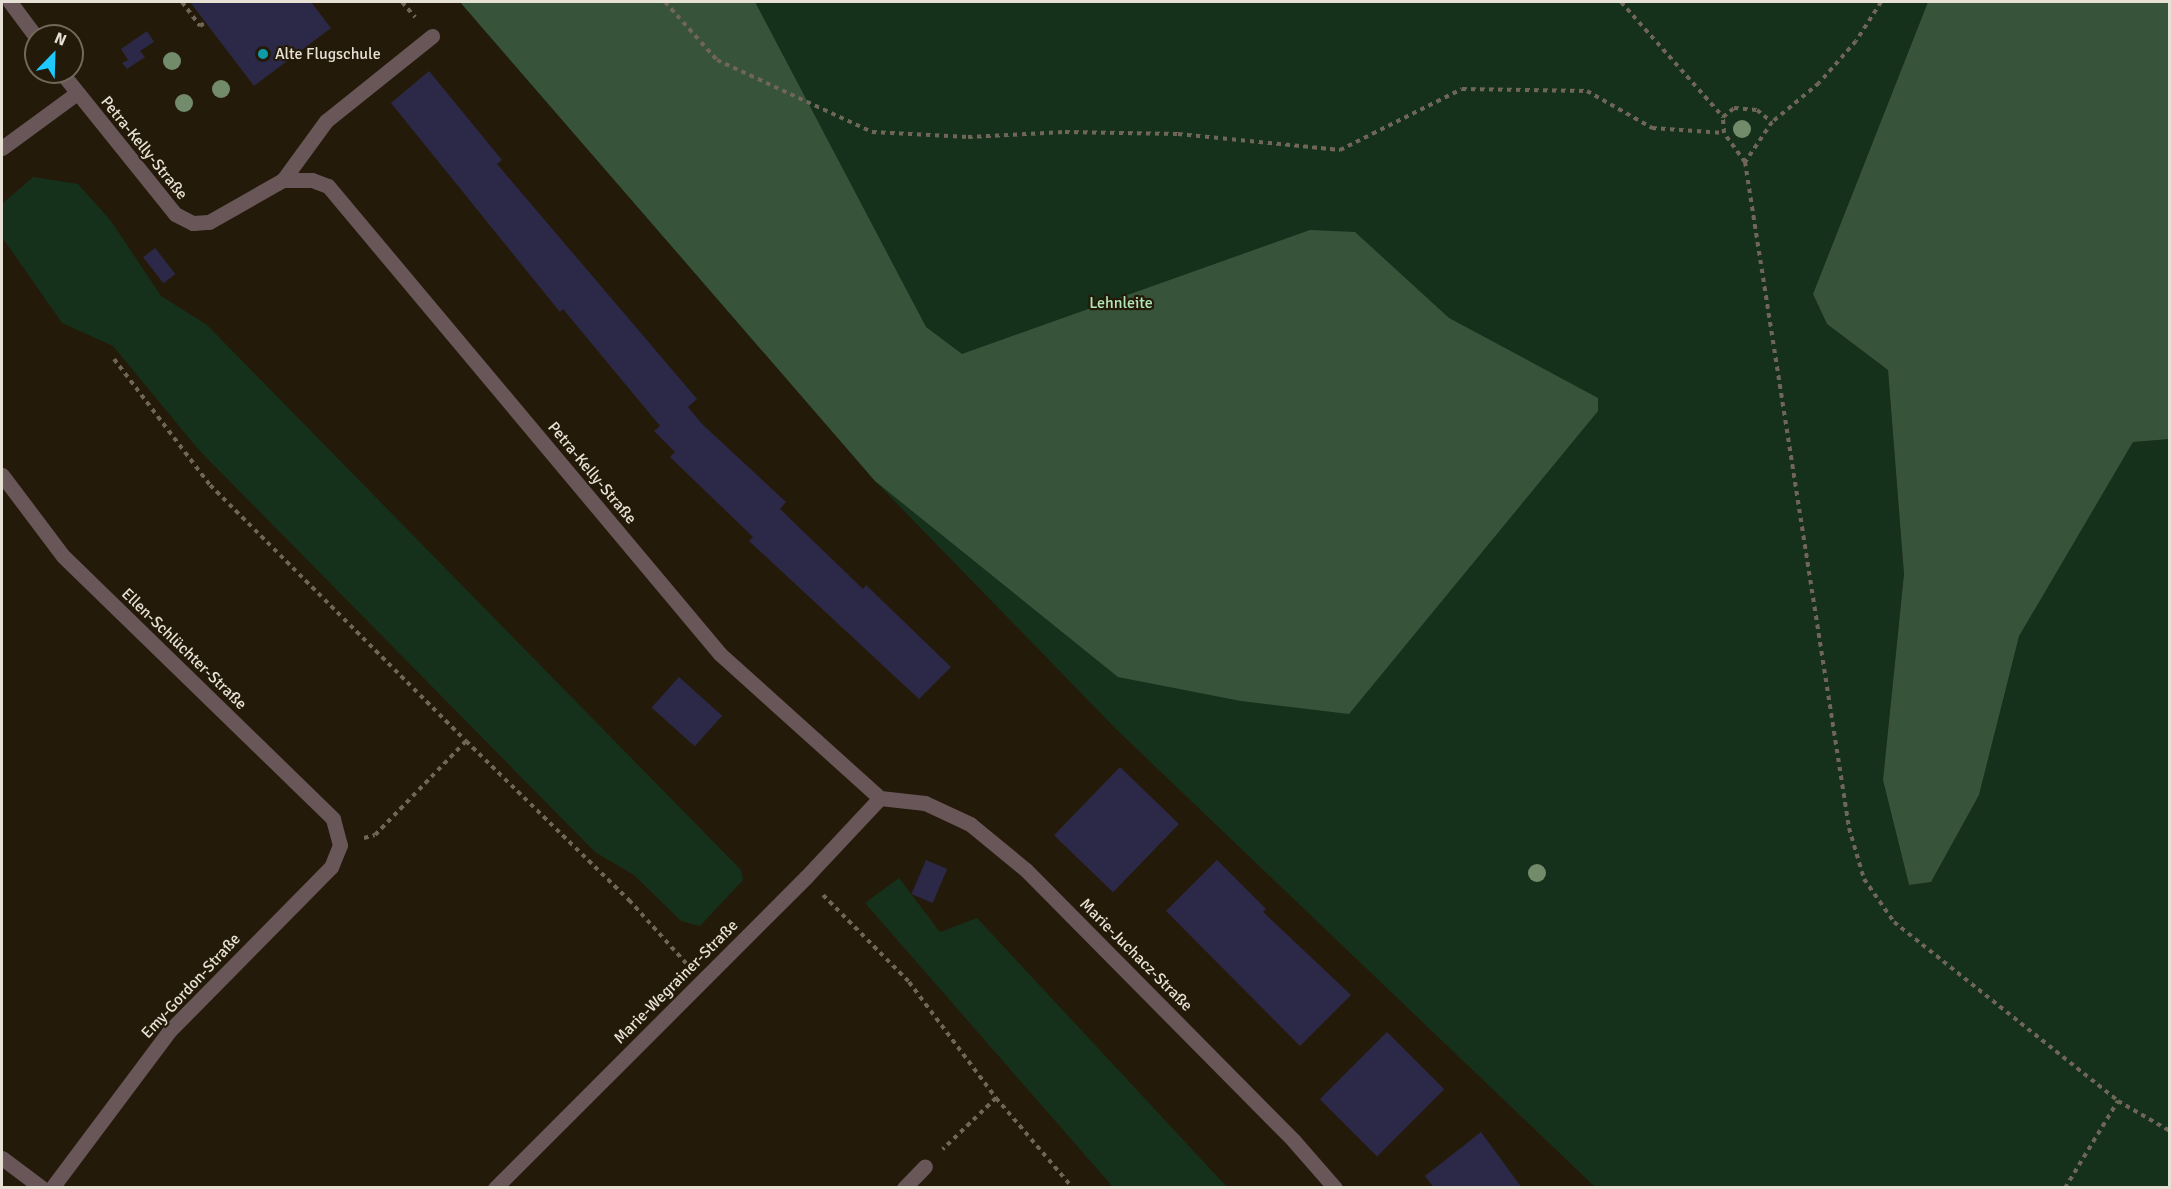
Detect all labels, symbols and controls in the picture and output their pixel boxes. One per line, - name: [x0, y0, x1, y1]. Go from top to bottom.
- north arrow: [24, 24, 84, 84]
- text: N: [51, 28, 69, 51]
- place label: Alte Flugschule: [275, 44, 381, 64]
- marker: Alte Flugschule: [256, 47, 270, 61]
- street label: Petra-Kelly-Straße: [96, 92, 192, 204]
- park label: Lehnleite: [1089, 293, 1153, 313]
- street label: Petra-Kelly-Straße: [544, 418, 640, 528]
- street label: Ellen-Schlüchter-Straße: [117, 584, 251, 714]
- street label: Marie-Juchacz-Straße: [1076, 895, 1196, 1015]
- street label: Marie-Wegrainer-Straße: [610, 916, 742, 1048]
- street label: Emy-Gordon-Straße: [137, 930, 245, 1042]

